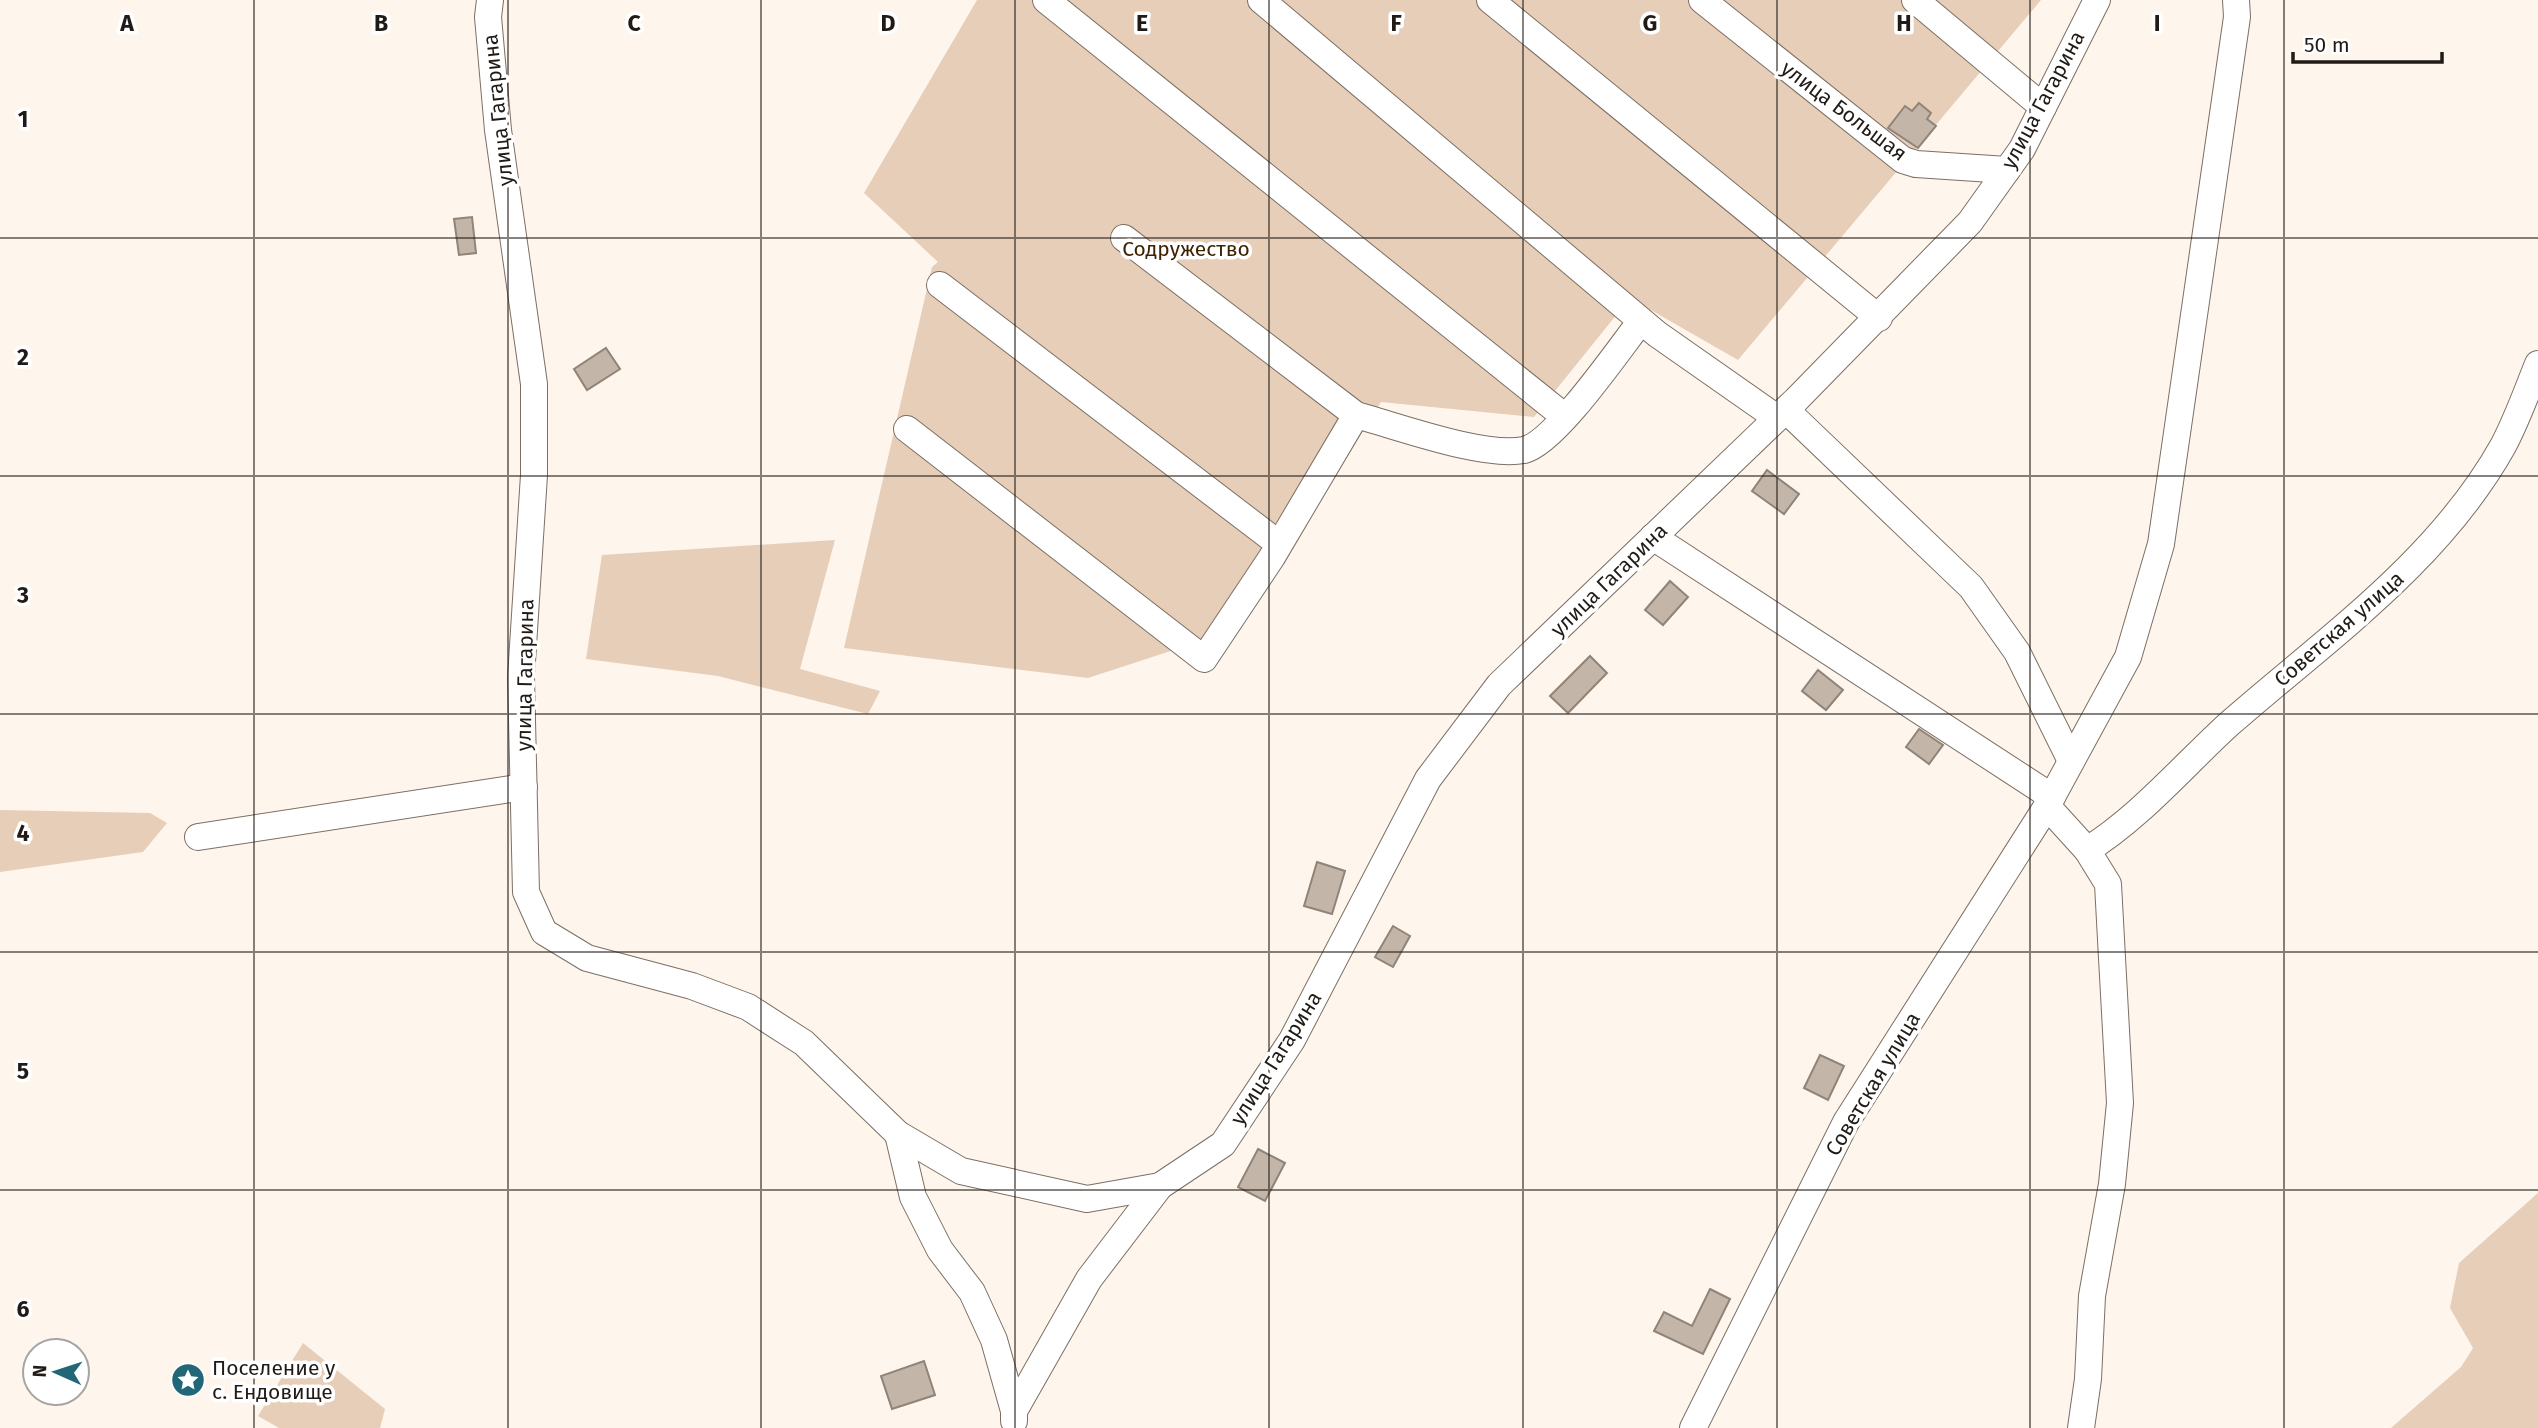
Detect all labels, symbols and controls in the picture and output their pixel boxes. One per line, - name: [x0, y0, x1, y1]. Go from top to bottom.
- text: A: [119, 9, 134, 37]
- text: B: [374, 9, 388, 37]
- text: C: [627, 9, 641, 37]
- text: D: [881, 9, 896, 37]
- text: E: [1136, 9, 1148, 37]
- text: F: [1390, 9, 1402, 37]
- text: G: [1643, 9, 1657, 37]
- text: H: [1896, 9, 1912, 37]
- text: I: [2154, 9, 2160, 37]
- scale bar: [2293, 21, 2442, 65]
- street label: улица Гагарина: [1996, 27, 2090, 173]
- text: 50 m: [2304, 32, 2350, 58]
- street label: улица Гагарина: [477, 33, 519, 187]
- street label: улица Большая: [1776, 55, 1912, 167]
- text: 1: [18, 105, 28, 133]
- park label: Содружество: [1122, 236, 1250, 262]
- text: 2: [17, 343, 29, 371]
- street label: улица Гагарина: [1545, 518, 1673, 642]
- street label: Советская улица: [2269, 566, 2409, 692]
- text: 3: [16, 581, 29, 609]
- street label: улица Гагарина: [511, 598, 539, 752]
- text: 4: [17, 819, 30, 847]
- street label: улица Гагарина: [1225, 986, 1327, 1130]
- street label: Советская улица: [1820, 1007, 1926, 1161]
- text: 5: [17, 1057, 29, 1085]
- text: 6: [17, 1295, 30, 1323]
- north arrow: [21, 1337, 91, 1407]
- place label: Поселение у с. Ендовище: [212, 1355, 336, 1405]
- place icon: Поселение у с. Ендовище: [169, 1361, 207, 1399]
- text: N: [28, 1364, 51, 1378]

